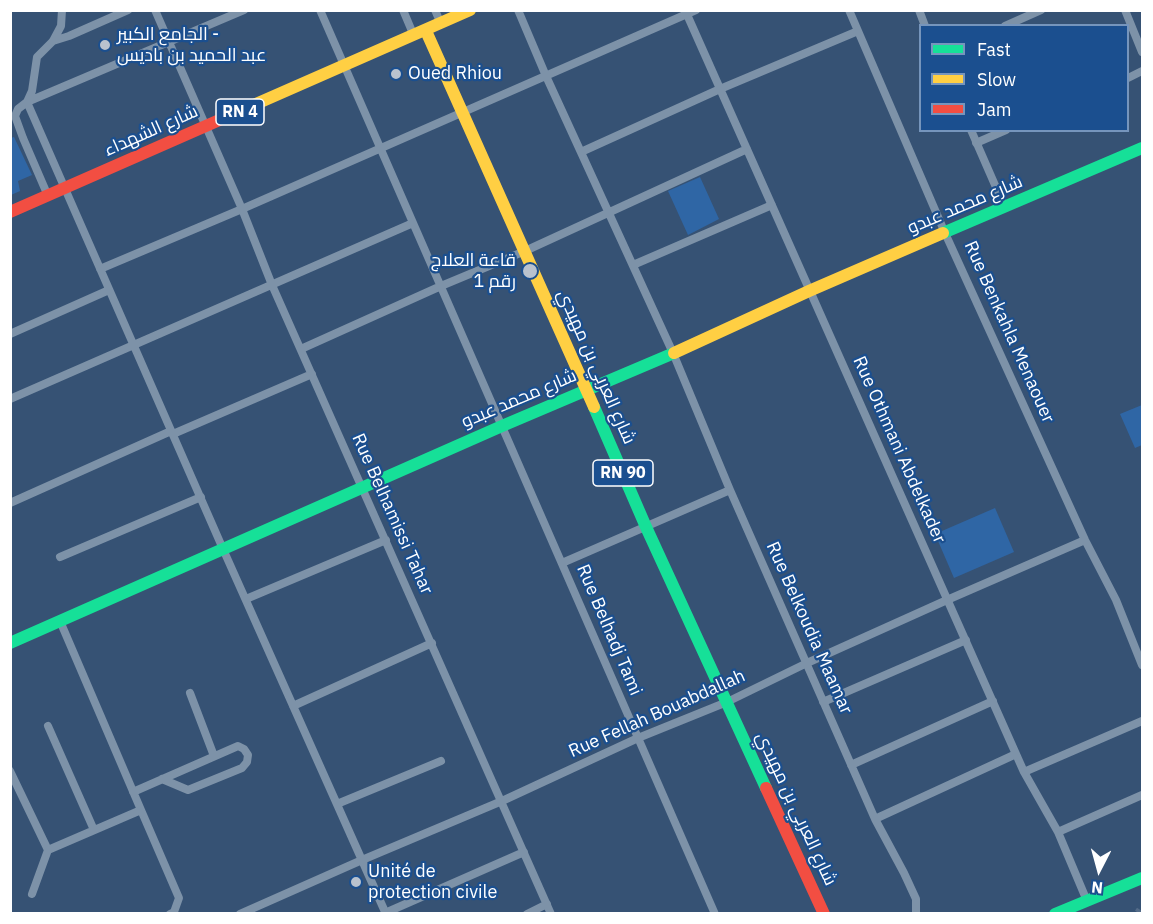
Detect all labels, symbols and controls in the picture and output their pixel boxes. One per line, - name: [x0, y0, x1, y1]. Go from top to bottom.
- place label: الجامع الكبير - عبد الحميد بن باديس: [117, 24, 266, 66]
- legend: [919, 24, 1129, 132]
- marker: الجامع الكبير - عبد الحميد بن باديس: [98, 38, 112, 52]
- text: Fast: [977, 38, 1011, 61]
- place label: Oued Rhiou: [408, 63, 502, 85]
- marker: Oued Rhiou: [389, 67, 403, 81]
- text: Slow: [977, 68, 1016, 91]
- text: Jam: [977, 98, 1012, 121]
- road number: RN 4: [216, 99, 264, 125]
- street label: شارع الشهداء: [101, 101, 201, 161]
- street label: شارع محمد عبدو: [904, 171, 1026, 239]
- street label: Rue Benkahla Menaouer: [959, 238, 1059, 426]
- place label: قاعة العلاج رقم 1: [431, 250, 516, 292]
- marker: قاعة العلاج رقم 1: [521, 262, 539, 280]
- street label: شارع العربي بن مهيدي: [552, 286, 640, 448]
- street label: Rue Othmani Abdelkader: [848, 353, 950, 547]
- street label: شارع محمد عبدو: [458, 365, 580, 433]
- street label: Rue Belhamissi Tahar: [347, 430, 437, 598]
- road number: RN 90: [593, 460, 653, 486]
- street label: Rue Belkoudia Maamar: [761, 538, 857, 718]
- street label: Rue Belhadj Tami: [572, 561, 646, 699]
- street label: Rue Fellah Bouabdallah: [565, 665, 749, 763]
- street label: شارع العربي بن مهيدي: [751, 729, 841, 889]
- north arrow: [1069, 840, 1129, 900]
- place label: Unité de protection civile: [368, 861, 497, 904]
- marker: Unité de protection civile: [349, 875, 363, 889]
- text: N: [1090, 877, 1104, 898]

